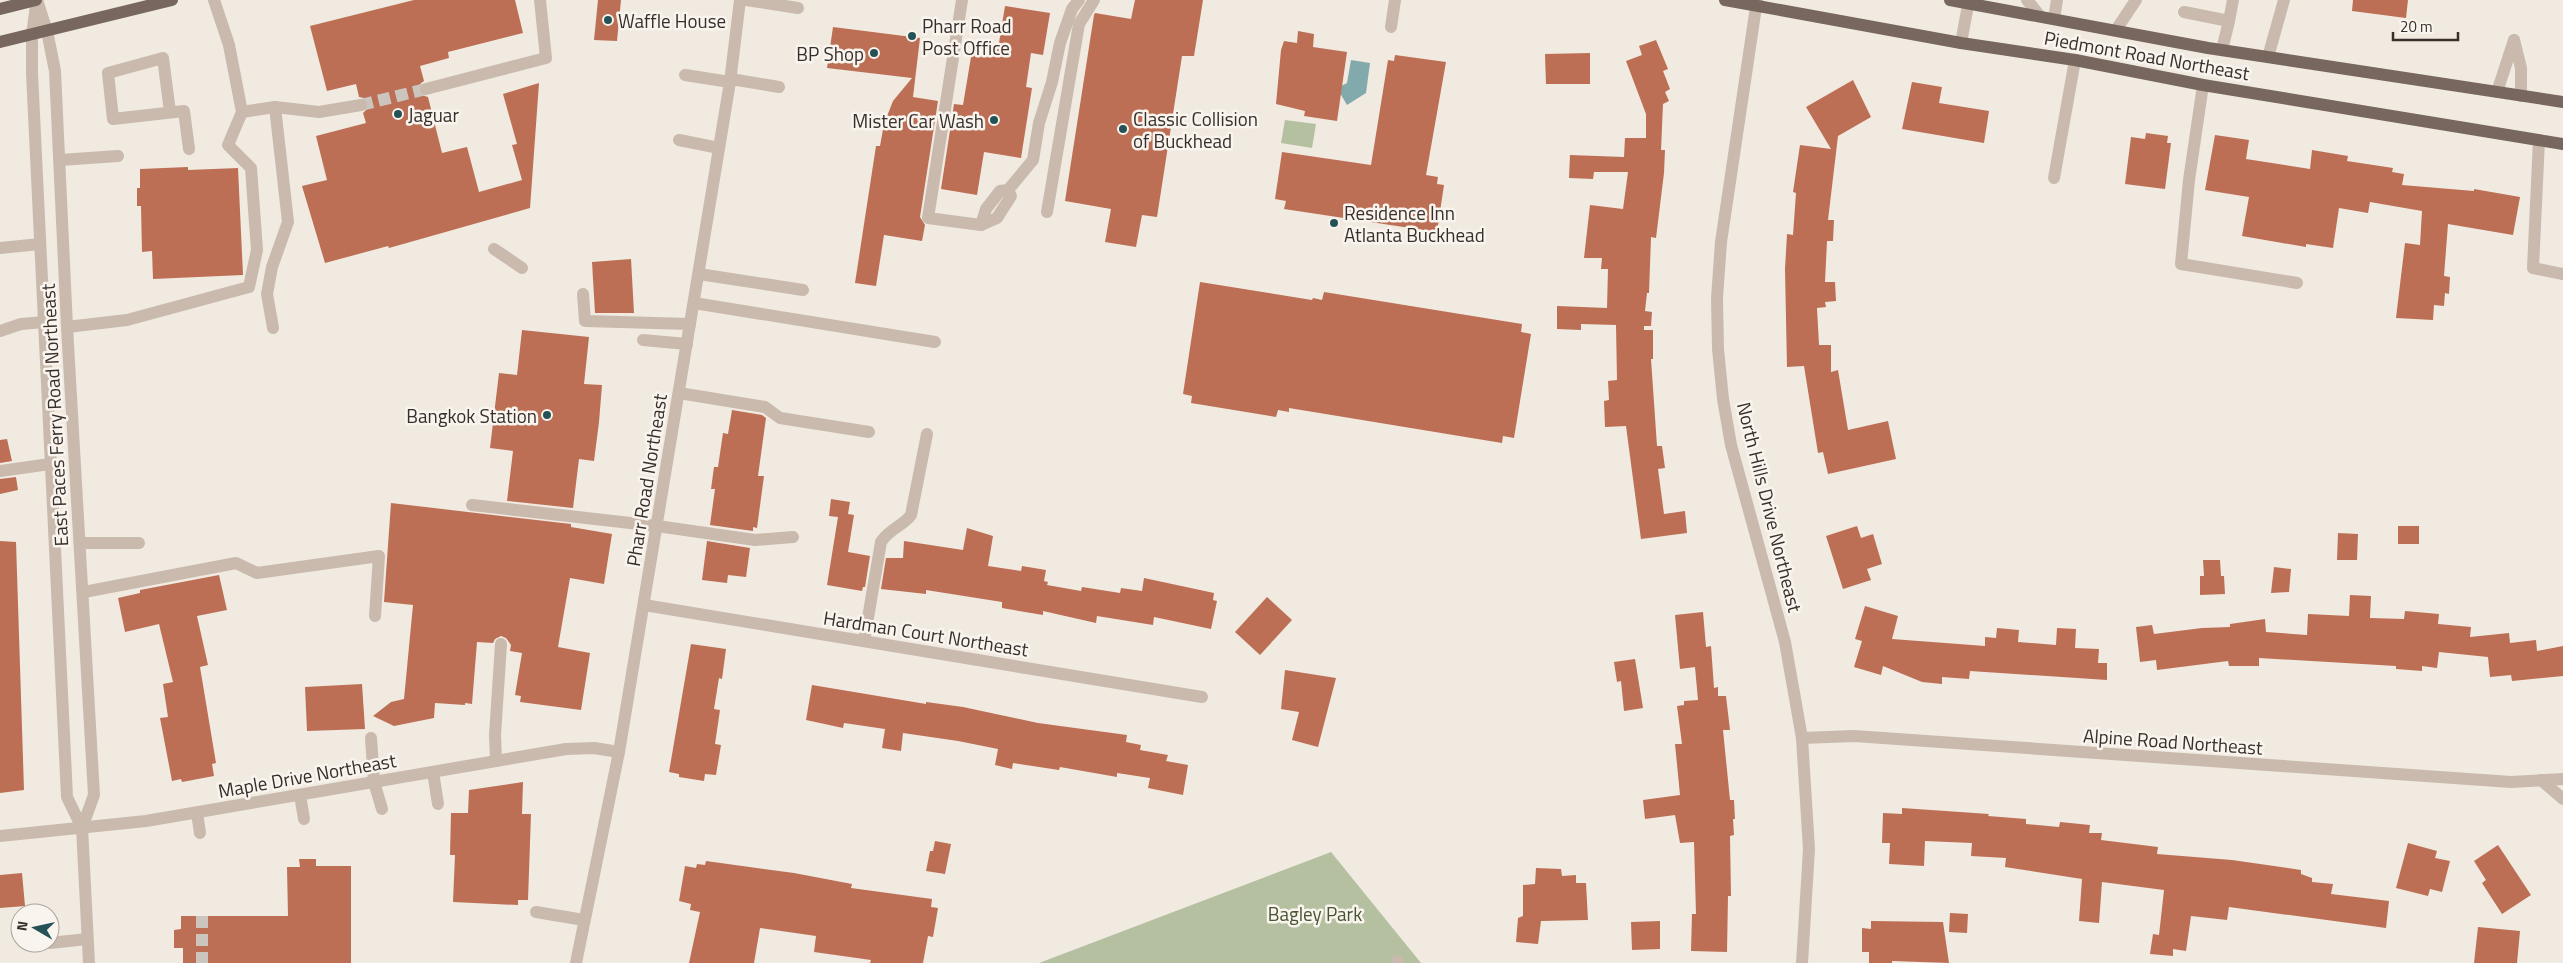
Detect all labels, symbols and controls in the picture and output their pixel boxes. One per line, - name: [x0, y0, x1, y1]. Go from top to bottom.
- place label: Waffle House: [618, 6, 726, 35]
- scale bar: [2393, 10, 2458, 42]
- place label: Pharr Road Post Office: [922, 11, 1011, 62]
- marker: Waffle House: [602, 14, 614, 26]
- text: 20 m: [2400, 15, 2433, 38]
- street label: Piedmont Road Northeast: [2042, 23, 2252, 87]
- marker: Pharr Road Post Office: [906, 30, 918, 42]
- place label: BP Shop: [796, 39, 864, 68]
- marker: BP Shop: [868, 47, 880, 59]
- place label: Jaguar: [408, 100, 459, 129]
- place label: Classic Collision of Buckhead: [1133, 104, 1258, 155]
- place label: Mister Car Wash: [852, 106, 984, 135]
- marker: Jaguar: [392, 108, 404, 120]
- marker: Mister Car Wash: [988, 114, 1000, 126]
- marker: Classic Collision of Buckhead: [1117, 123, 1129, 135]
- place label: Residence Inn Atlanta Buckhead: [1344, 198, 1485, 249]
- marker: Residence Inn Atlanta Buckhead: [1328, 217, 1340, 229]
- street label: East Paces Ferry Road Northeast: [33, 283, 75, 547]
- street label: Pharr Road Northeast: [618, 391, 674, 568]
- street label: North Hills Drive Northeast: [1730, 399, 1810, 616]
- place label: Bangkok Station: [406, 401, 537, 430]
- marker: Bangkok Station: [541, 409, 553, 421]
- street label: Hardman Court Northeast: [821, 602, 1031, 664]
- street label: Alpine Road Northeast: [2082, 720, 2264, 762]
- street label: Maple Drive Northeast: [216, 745, 399, 805]
- park label: Bagley Park: [1268, 899, 1362, 928]
- north arrow: [10, 903, 60, 953]
- text: N: [11, 919, 33, 932]

